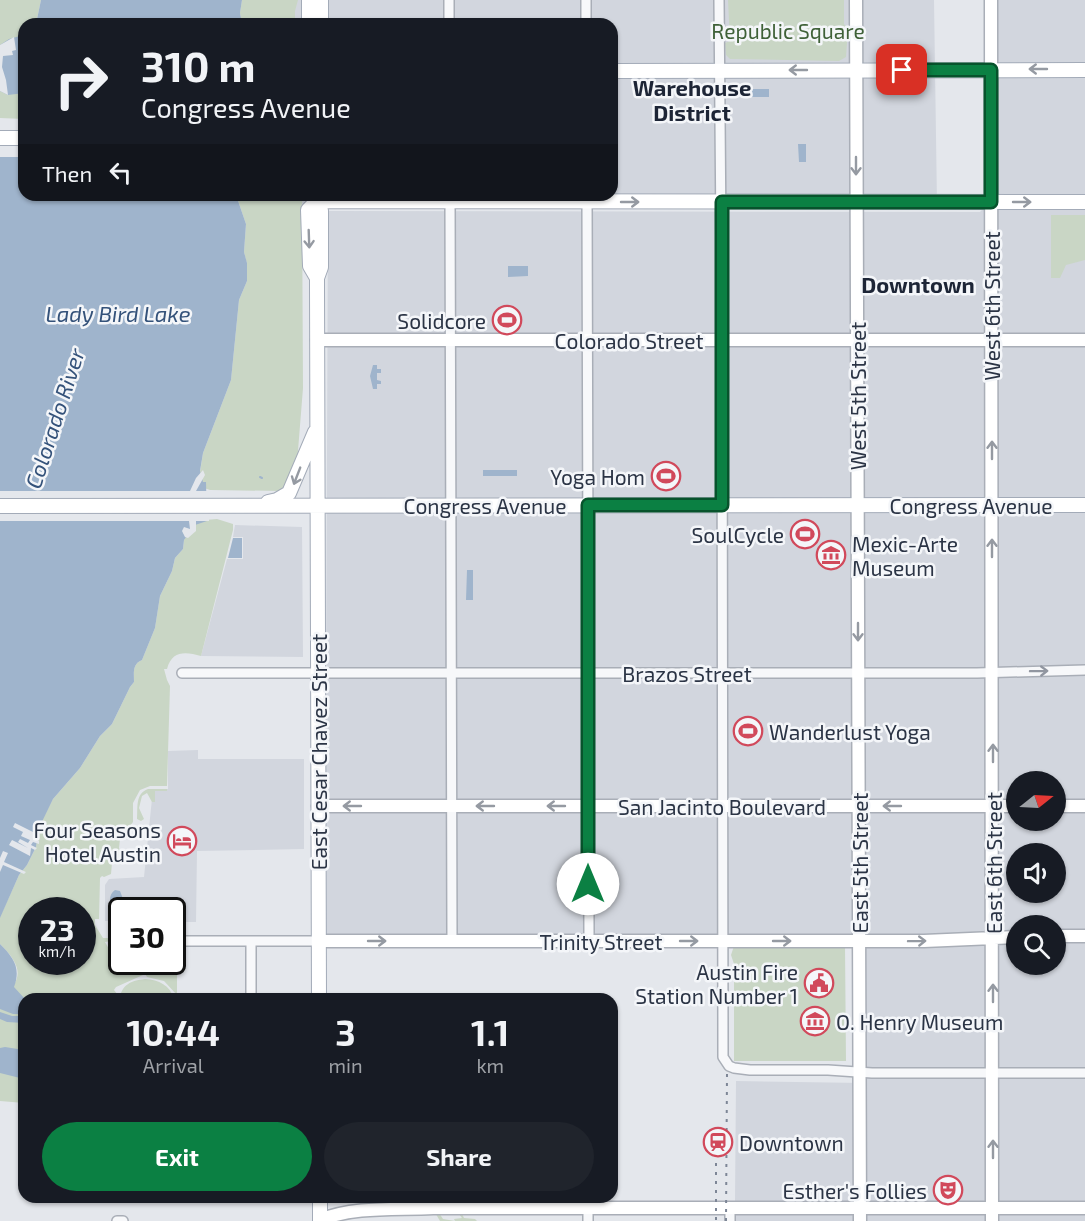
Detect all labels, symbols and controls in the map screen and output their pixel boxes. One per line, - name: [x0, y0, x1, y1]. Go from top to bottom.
- park label: Republic Square: [711, 18, 865, 43]
- text: 310 m: [141, 40, 256, 90]
- icon: right: [42, 42, 120, 120]
- pin: [876, 44, 927, 95]
- icon: arrive: [885, 53, 918, 86]
- one-way arrow: [788, 64, 808, 76]
- one-way arrow: [1028, 64, 1048, 75]
- district label: Warehouse District: [633, 74, 751, 125]
- text: Congress Avenue: [141, 91, 351, 123]
- one-way arrow: [850, 155, 862, 175]
- icon: left: [104, 156, 137, 189]
- text: Then: [42, 160, 92, 186]
- one-way arrow: [619, 196, 639, 208]
- one-way arrow: [1011, 196, 1031, 208]
- one-way arrow: [304, 228, 315, 248]
- street label: West 6th Street: [979, 231, 1004, 381]
- district label: Downtown: [861, 271, 975, 297]
- water label: Lady Bird Lake: [45, 300, 191, 327]
- sports icon: Solidcore: [491, 304, 523, 336]
- place label: Solidcore: [397, 308, 486, 333]
- street label: West 5th Street: [845, 322, 870, 470]
- street label: Colorado Street: [554, 328, 704, 353]
- water label: Colorado River: [19, 343, 89, 491]
- one-way arrow: [986, 440, 998, 460]
- sports icon: Yoga Hom: [650, 460, 682, 492]
- place label: Yoga Hom: [550, 464, 645, 489]
- one-way arrow: [291, 466, 302, 484]
- street label: Congress Avenue: [403, 493, 567, 518]
- street label: Congress Avenue: [889, 493, 1053, 518]
- sports icon: SoulCycle: [789, 518, 821, 550]
- place label: SoulCycle: [692, 522, 784, 547]
- place label: Mexic-Arte Museum: [852, 531, 958, 580]
- museum icon: Mexic-Arte Museum: [815, 539, 847, 571]
- one-way arrow: [986, 539, 998, 559]
- one-way arrow: [852, 622, 864, 642]
- street label: East Cesar Chavez Street: [306, 634, 331, 870]
- street label: Brazos Street: [622, 661, 752, 686]
- one-way arrow: [1028, 665, 1048, 677]
- sports icon: Wanderlust Yoga: [732, 715, 764, 747]
- place label: Wanderlust Yoga: [769, 719, 931, 744]
- one-way arrow: [987, 744, 999, 764]
- north arrow: [1006, 771, 1066, 831]
- map controls: [1006, 771, 1066, 975]
- street label: East 5th Street: [847, 792, 872, 934]
- street label: East 6th Street: [981, 792, 1006, 934]
- street label: San Jacinto Boulevard: [618, 794, 826, 819]
- one-way arrow: [343, 800, 363, 812]
- one-way arrow: [475, 800, 495, 812]
- one-way arrow: [547, 800, 567, 812]
- one-way arrow: [882, 800, 902, 812]
- place label: Four Seasons Hotel Austin: [33, 817, 161, 866]
- hotel icon: Four Seasons Hotel Austin: [166, 825, 198, 857]
- button: sound: [1006, 843, 1066, 903]
- position arrow: [556, 852, 620, 916]
- speed limit sign: 30: [108, 897, 186, 975]
- text: 23: [40, 911, 74, 947]
- button: search: [1006, 915, 1066, 975]
- street label: Trinity Street: [540, 929, 662, 954]
- one-way arrow: [367, 935, 387, 947]
- one-way arrow: [679, 935, 699, 947]
- one-way arrow: [772, 935, 792, 947]
- one-way arrow: [907, 935, 927, 947]
- text: km/h: [38, 942, 76, 960]
- place label: Austin Fire Station Number 1: [635, 959, 798, 1008]
- public building icon: Austin Fire Station Number 1: [803, 967, 835, 999]
- one-way arrow: [987, 984, 999, 1004]
- museum icon: O. Henry Museum: [799, 1005, 831, 1037]
- place label: O. Henry Museum: [836, 1009, 1003, 1034]
- text: 10:44: [127, 1010, 220, 1053]
- text: 3: [335, 1010, 356, 1053]
- text: 1.1: [471, 1010, 509, 1053]
- text: Arrival: [143, 1053, 204, 1077]
- text: min: [328, 1053, 363, 1077]
- text: km: [476, 1053, 504, 1077]
- button: Exit: [42, 1122, 312, 1191]
- button: Share: [324, 1122, 594, 1191]
- station icon: Downtown: [702, 1126, 734, 1158]
- place label: Downtown: [739, 1130, 844, 1155]
- one-way arrow: [987, 1140, 999, 1160]
- theatre icon: Esther's Follies: [932, 1174, 964, 1206]
- place label: Esther's Follies: [782, 1178, 927, 1203]

